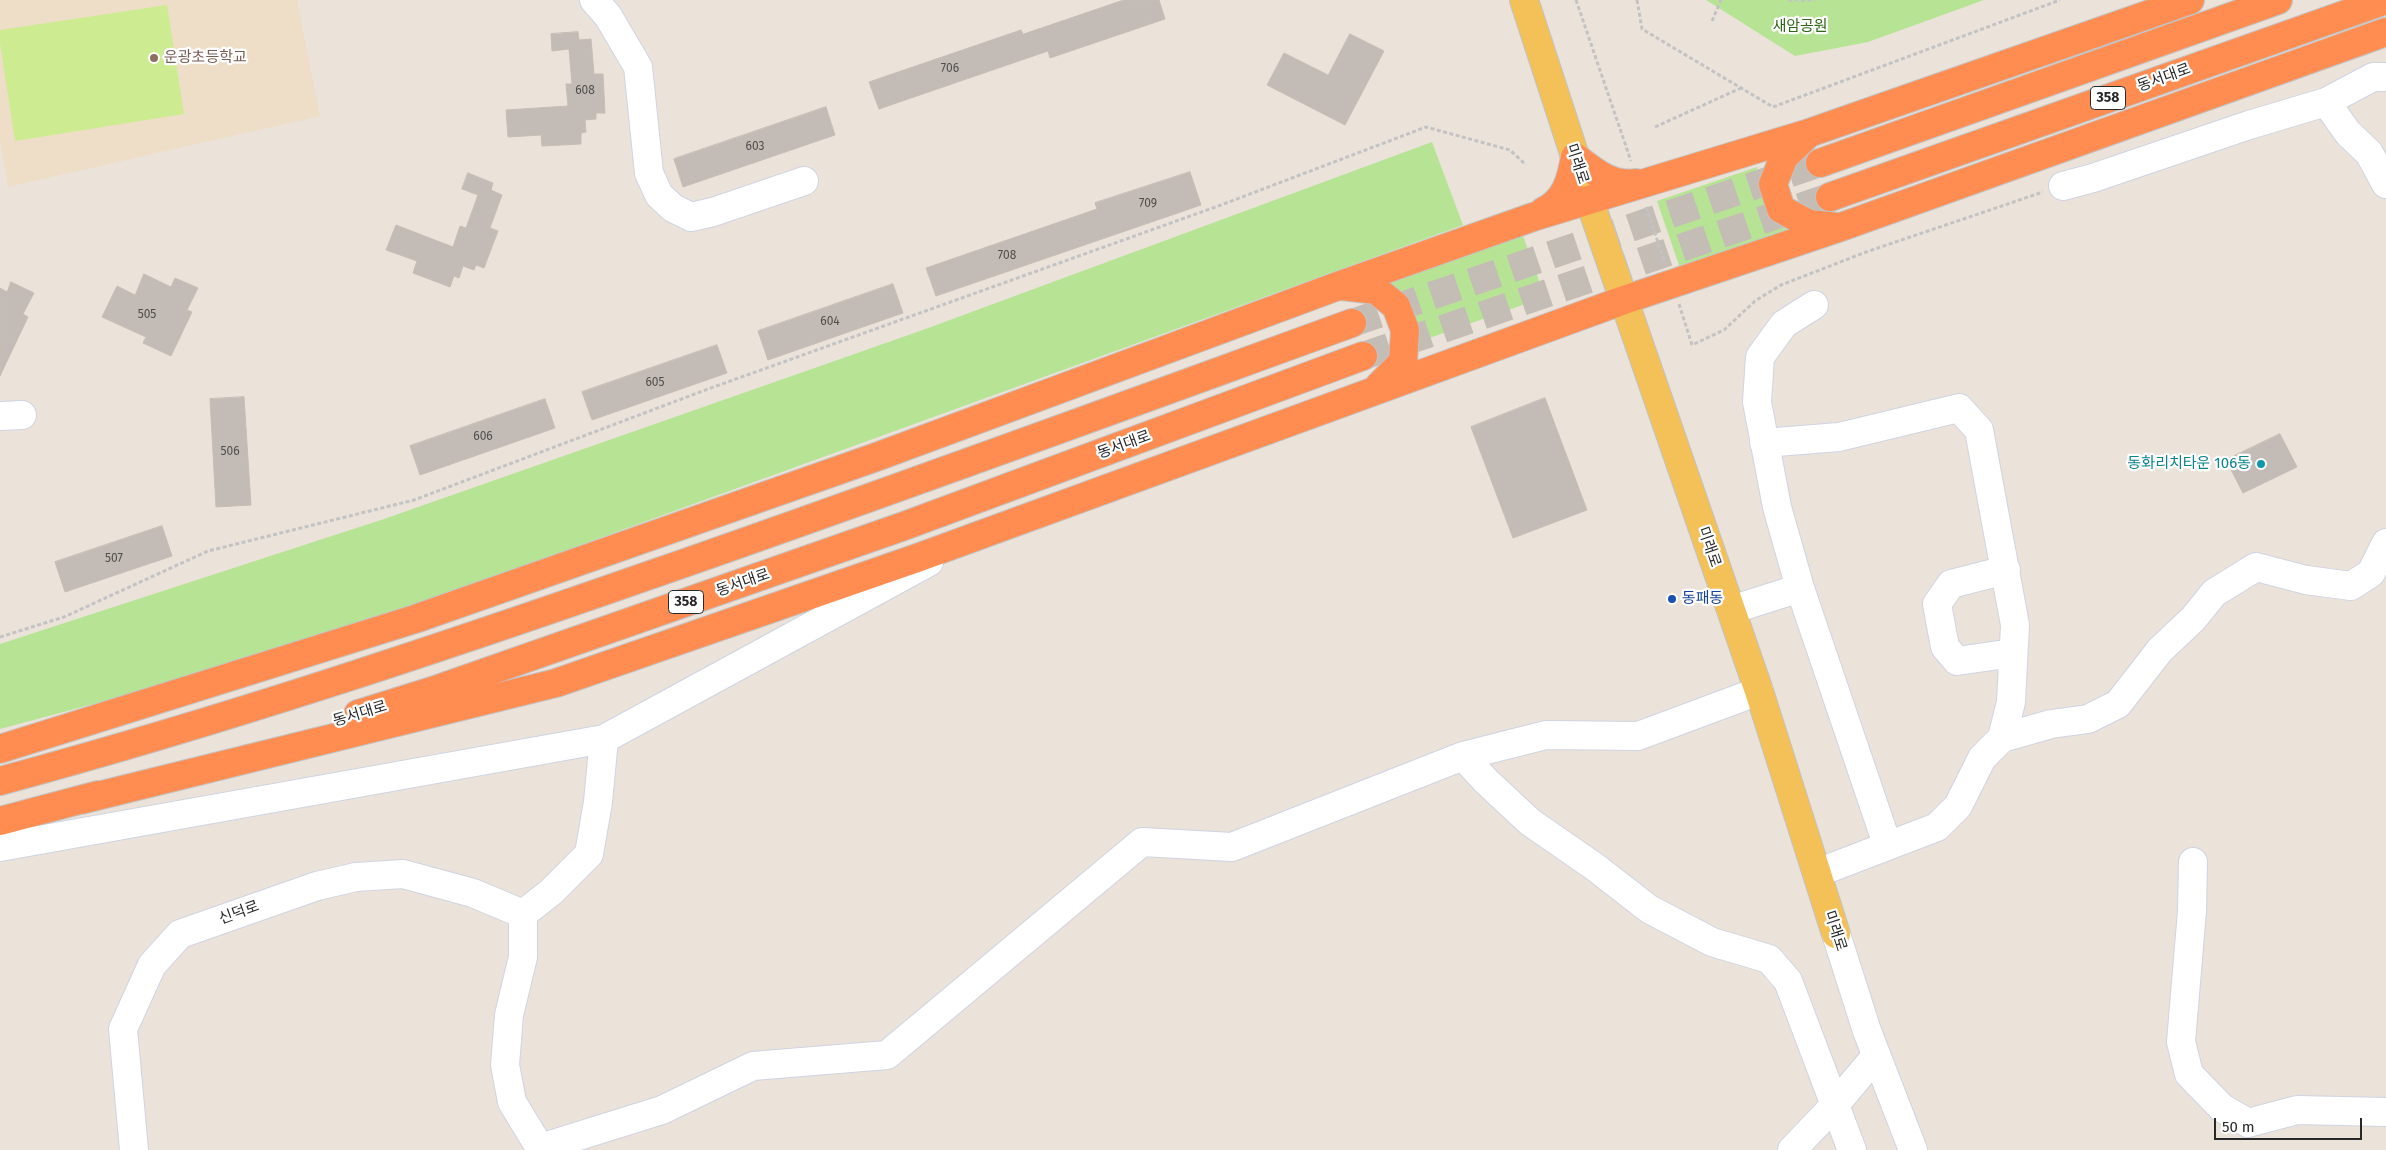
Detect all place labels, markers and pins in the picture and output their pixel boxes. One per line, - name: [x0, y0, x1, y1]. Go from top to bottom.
- place label: 운광초등학교: [164, 49, 247, 67]
- marker: 운광초등학교: [148, 52, 160, 64]
- place label: 동화리치타운 106동: [2128, 455, 2251, 473]
- marker: 동화리치타운 106동: [2255, 458, 2267, 470]
- place label: 동패동: [1682, 590, 1723, 608]
- marker: 동패동: [1666, 593, 1678, 605]

